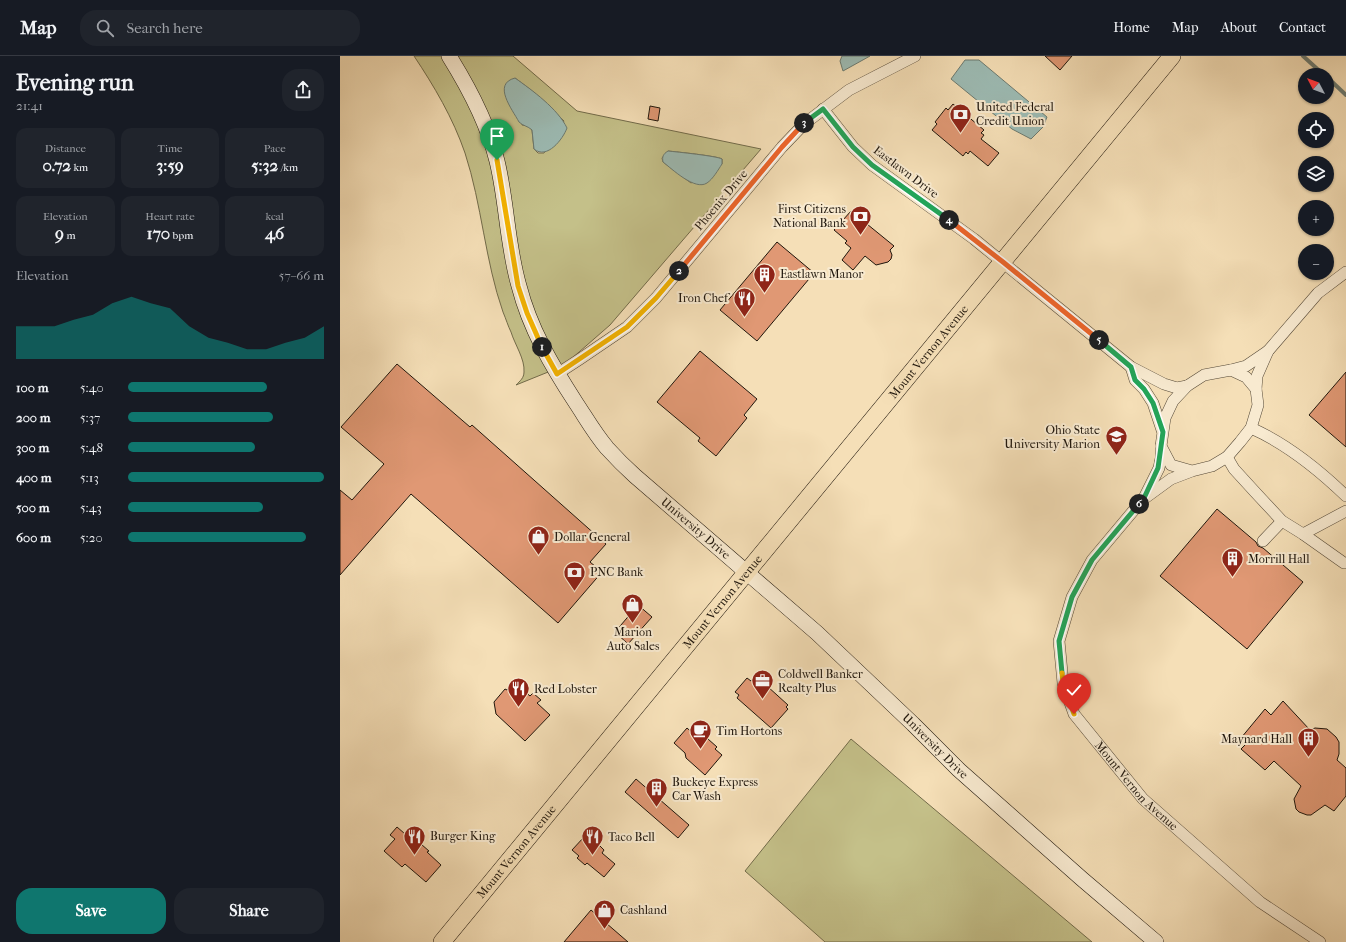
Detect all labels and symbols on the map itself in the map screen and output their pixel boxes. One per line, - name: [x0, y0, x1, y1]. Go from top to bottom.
- north arrow: [1298, 68, 1334, 104]
- place label: United Federal Credit Union: [976, 100, 1055, 128]
- bank icon: United Federal Credit Union: [947, 101, 973, 134]
- pin: 3: [794, 113, 814, 133]
- pin: [480, 119, 514, 160]
- street label: Eastlawn Drive: [871, 143, 941, 201]
- street label: Phoenix Drive: [692, 167, 750, 233]
- place label: First Citizens National Bank: [773, 202, 847, 230]
- bank icon: First Citizens National Bank: [848, 203, 874, 236]
- pin: 4: [939, 210, 959, 230]
- pin: 2: [669, 261, 689, 281]
- building icon: Eastlawn Manor: [751, 261, 777, 294]
- place label: Eastlawn Manor: [780, 267, 864, 281]
- restaurant icon: Iron Chef: [731, 285, 757, 318]
- place label: Iron Chef: [678, 291, 731, 305]
- street label: Mount Vernon Avenue: [886, 302, 971, 401]
- pin: 5: [1089, 330, 1109, 350]
- pin: 1: [532, 337, 552, 357]
- place label: Ohio State University Marion: [1004, 423, 1100, 451]
- school or university icon: Ohio State University Marion: [1103, 424, 1129, 457]
- pin: 6: [1129, 494, 1149, 514]
- street label: University Drive: [658, 495, 733, 562]
- shop icon: Dollar General: [526, 524, 552, 557]
- place label: Dollar General: [554, 530, 631, 544]
- building icon: Morrill Hall: [1219, 546, 1245, 579]
- street label: Mount Vernon Avenue: [680, 552, 765, 651]
- place label: Morrill Hall: [1248, 552, 1310, 566]
- bank icon: PNC Bank: [561, 559, 587, 592]
- place label: PNC Bank: [590, 565, 644, 579]
- shop icon: Marion Auto Sales: [620, 592, 646, 625]
- place label: Marion Auto Sales: [606, 625, 660, 653]
- place label: Coldwell Banker Realty Plus: [778, 667, 864, 695]
- office icon: Coldwell Banker Realty Plus: [749, 668, 775, 701]
- pin: [1057, 673, 1091, 714]
- restaurant icon: Red Lobster: [506, 676, 532, 709]
- place label: Red Lobster: [534, 682, 598, 696]
- street label: University Drive: [899, 711, 971, 782]
- cafe icon: Tim Hortons: [687, 718, 713, 751]
- place label: Tim Hortons: [716, 724, 783, 738]
- building icon: Maynard Hall: [1295, 726, 1321, 759]
- place label: Maynard Hall: [1221, 732, 1293, 746]
- street label: Mount Vernon Avenue: [1092, 738, 1181, 834]
- place label: Buckeye Express Car Wash: [672, 775, 759, 803]
- building icon: Buckeye Express Car Wash: [644, 776, 670, 809]
- street label: Mount Vernon Avenue: [474, 802, 559, 901]
- restaurant icon: Burger King: [401, 823, 427, 856]
- restaurant icon: Taco Bell: [579, 824, 605, 857]
- place label: Burger King: [430, 829, 496, 843]
- place label: Taco Bell: [608, 830, 656, 844]
- shop icon: Cashland: [591, 897, 617, 930]
- place label: Cashland: [620, 903, 668, 917]

